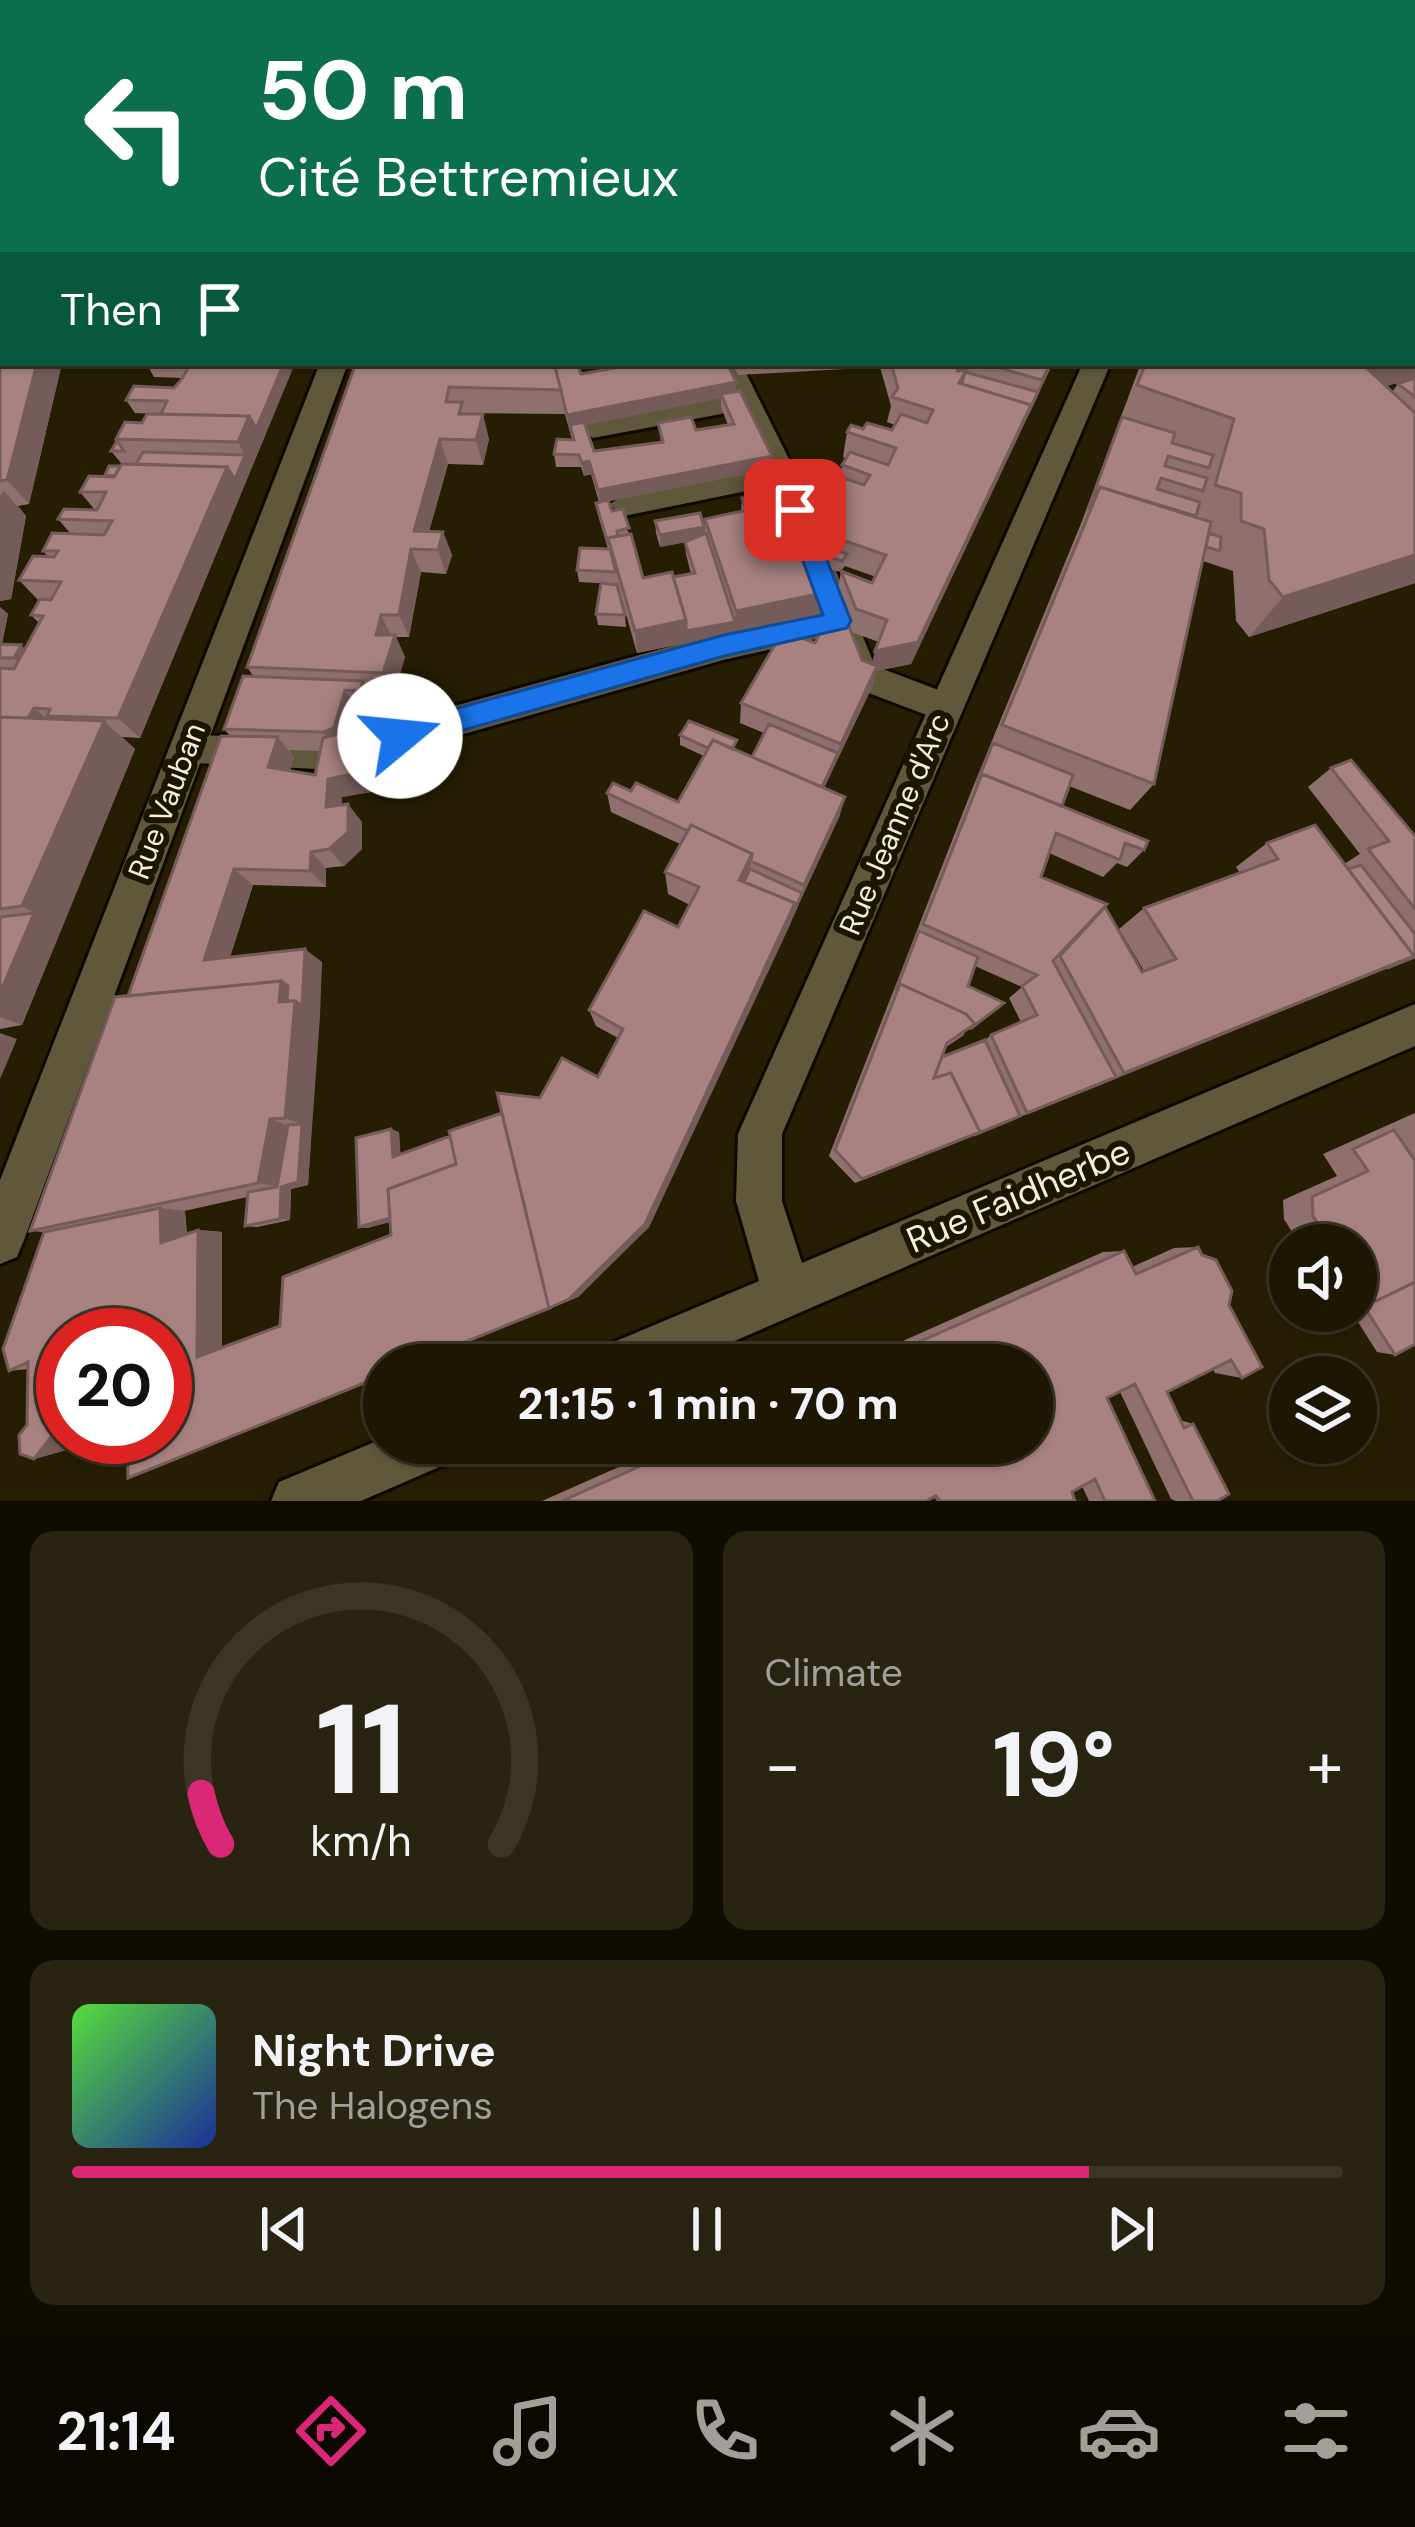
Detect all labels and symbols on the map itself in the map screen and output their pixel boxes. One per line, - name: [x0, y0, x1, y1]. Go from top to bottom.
- pin: [744, 459, 846, 561]
- position arrow: [337, 673, 463, 799]
- street label: Rue Jeanne d'Arc: [830, 707, 959, 941]
- street label: Rue Vauban: [119, 717, 214, 884]
- street label: Rue Faidherbe: [899, 1127, 1137, 1264]
- speed limit sign: 20: [36, 1308, 192, 1464]

